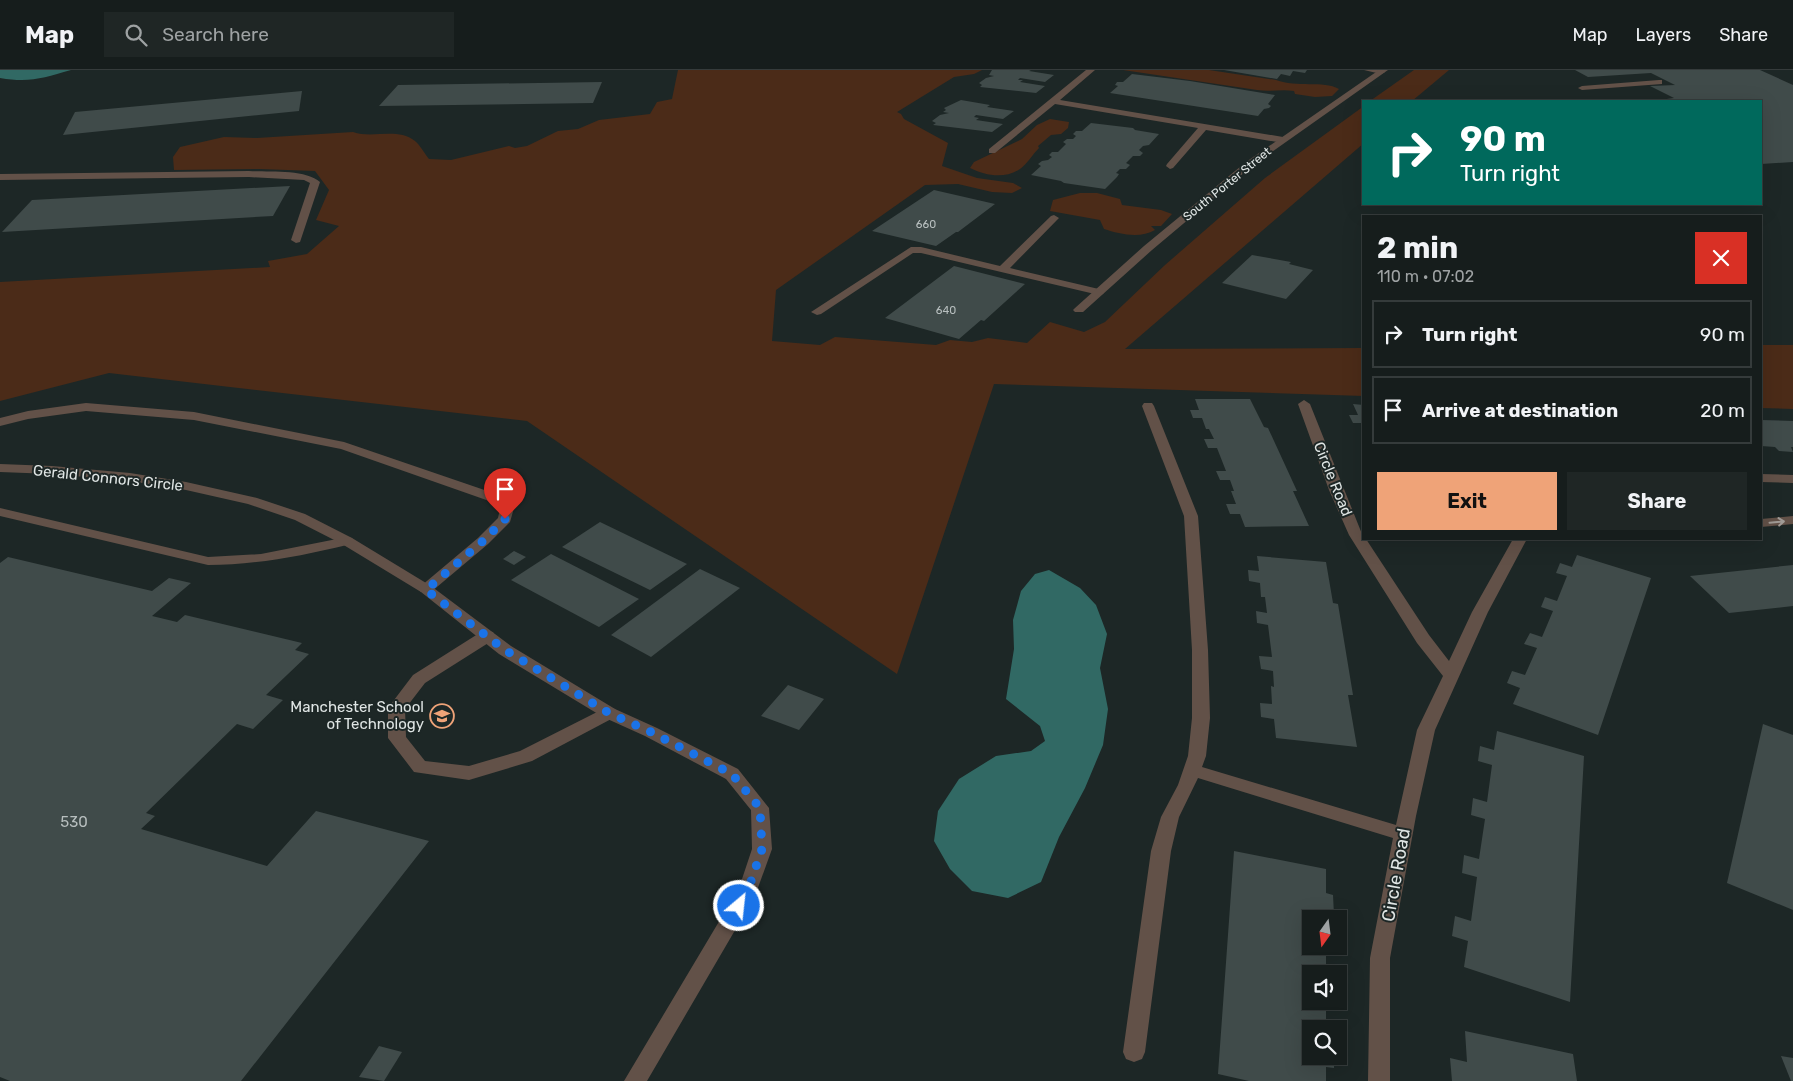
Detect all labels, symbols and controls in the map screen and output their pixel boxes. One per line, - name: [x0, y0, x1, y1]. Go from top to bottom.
- search box: [104, 12, 454, 57]
- text: Map: [25, 21, 74, 49]
- icon: search: [122, 21, 150, 49]
- text: Search here: [162, 23, 269, 46]
- text: Map: [1573, 24, 1608, 46]
- text: Layers: [1636, 24, 1691, 46]
- text: Share: [1719, 24, 1768, 46]
- text: 90 m: [1460, 118, 1546, 160]
- icon: right: [1377, 120, 1442, 185]
- street label: South Porter Street: [1180, 144, 1274, 224]
- text: Turn right: [1460, 160, 1560, 187]
- house number: 660: [916, 218, 936, 231]
- text: 2 min: [1377, 230, 1458, 266]
- button: close: [1695, 232, 1747, 284]
- text: 110 m · 07:02: [1377, 267, 1474, 286]
- house number: 640: [936, 304, 956, 317]
- icon: right: [1379, 320, 1407, 348]
- text: Turn right: [1422, 323, 1517, 346]
- text: 90 m: [1700, 323, 1745, 346]
- icon: arrive: [1379, 396, 1407, 424]
- text: Arrive at destination: [1422, 399, 1618, 422]
- text: 20 m: [1700, 399, 1745, 422]
- street label: Circle Road: [1310, 439, 1356, 519]
- street label: Gerald Connors Circle: [32, 461, 184, 495]
- pin: [484, 468, 526, 519]
- button: Exit: [1377, 472, 1557, 530]
- button: Share: [1567, 472, 1747, 530]
- icon: arrive: [491, 475, 519, 503]
- one-way arrow: [1769, 517, 1785, 526]
- place label: Manchester School of Technology: [290, 698, 424, 733]
- school or university icon: Manchester School of Technology: [429, 703, 455, 729]
- house number: 530: [60, 813, 88, 831]
- street label: Circle Road: [1377, 827, 1415, 923]
- position arrow: [712, 879, 764, 931]
- north arrow: [1302, 910, 1348, 955]
- map controls: [1302, 910, 1347, 1065]
- button: sound: [1302, 965, 1347, 1010]
- button: search: [1302, 1020, 1347, 1065]

